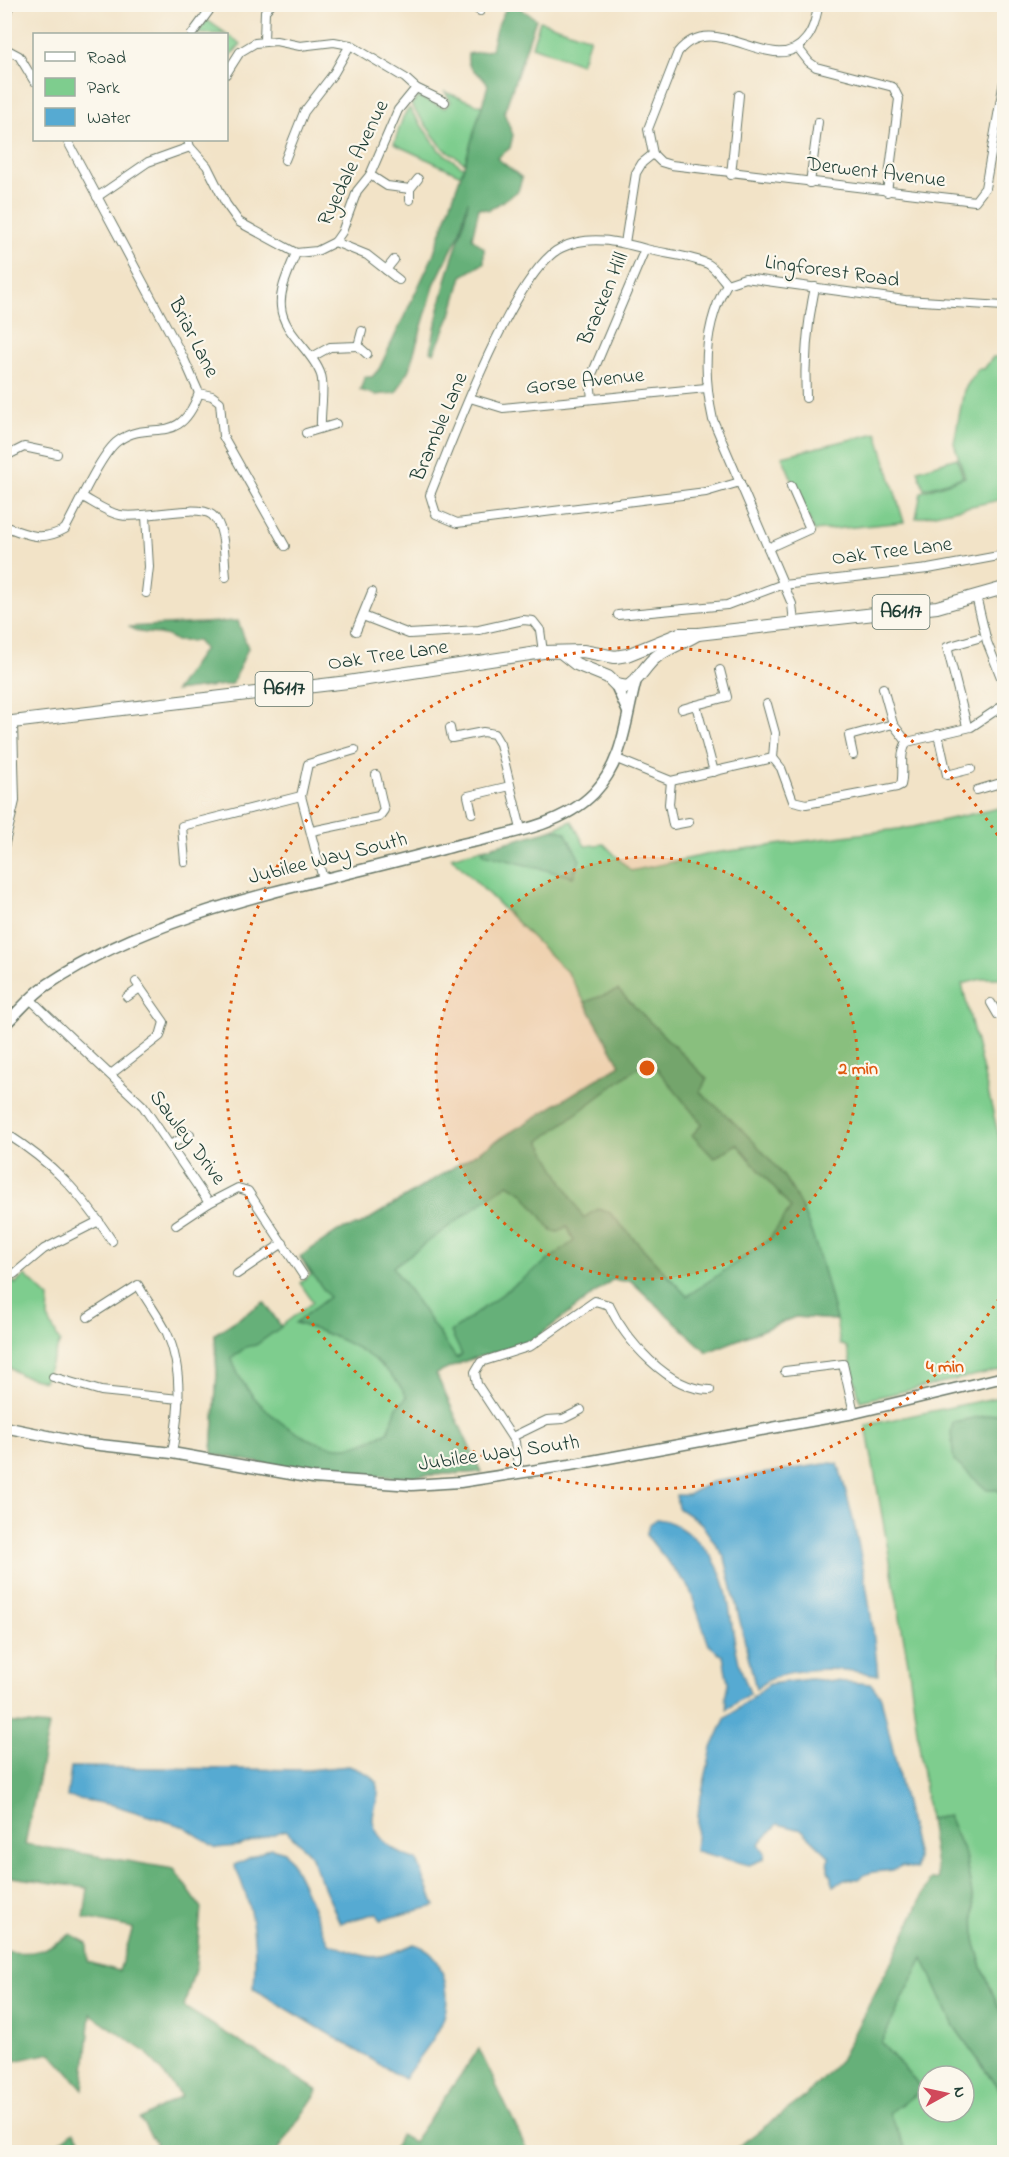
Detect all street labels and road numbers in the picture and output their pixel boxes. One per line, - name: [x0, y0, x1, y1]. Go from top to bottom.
- street label: Ryedale Avenue: [311, 94, 400, 232]
- street label: Derwent Avenue: [804, 149, 948, 196]
- street label: Bracken Hill: [571, 248, 637, 351]
- street label: Lingforest Road: [763, 248, 901, 298]
- street label: Briar Lane: [160, 292, 226, 384]
- street label: Gorse Avenue: [524, 361, 646, 403]
- street label: Bramble Lane: [403, 367, 477, 487]
- street label: Oak Tree Lane: [830, 530, 954, 574]
- road number: A6117: [872, 595, 930, 629]
- street label: Oak Tree Lane: [326, 633, 451, 679]
- road number: A6117: [256, 672, 312, 706]
- street label: Jubilee Way South: [245, 825, 411, 895]
- street label: Sawley Drive: [140, 1084, 233, 1193]
- street label: Jubilee Way South: [416, 1428, 582, 1482]

